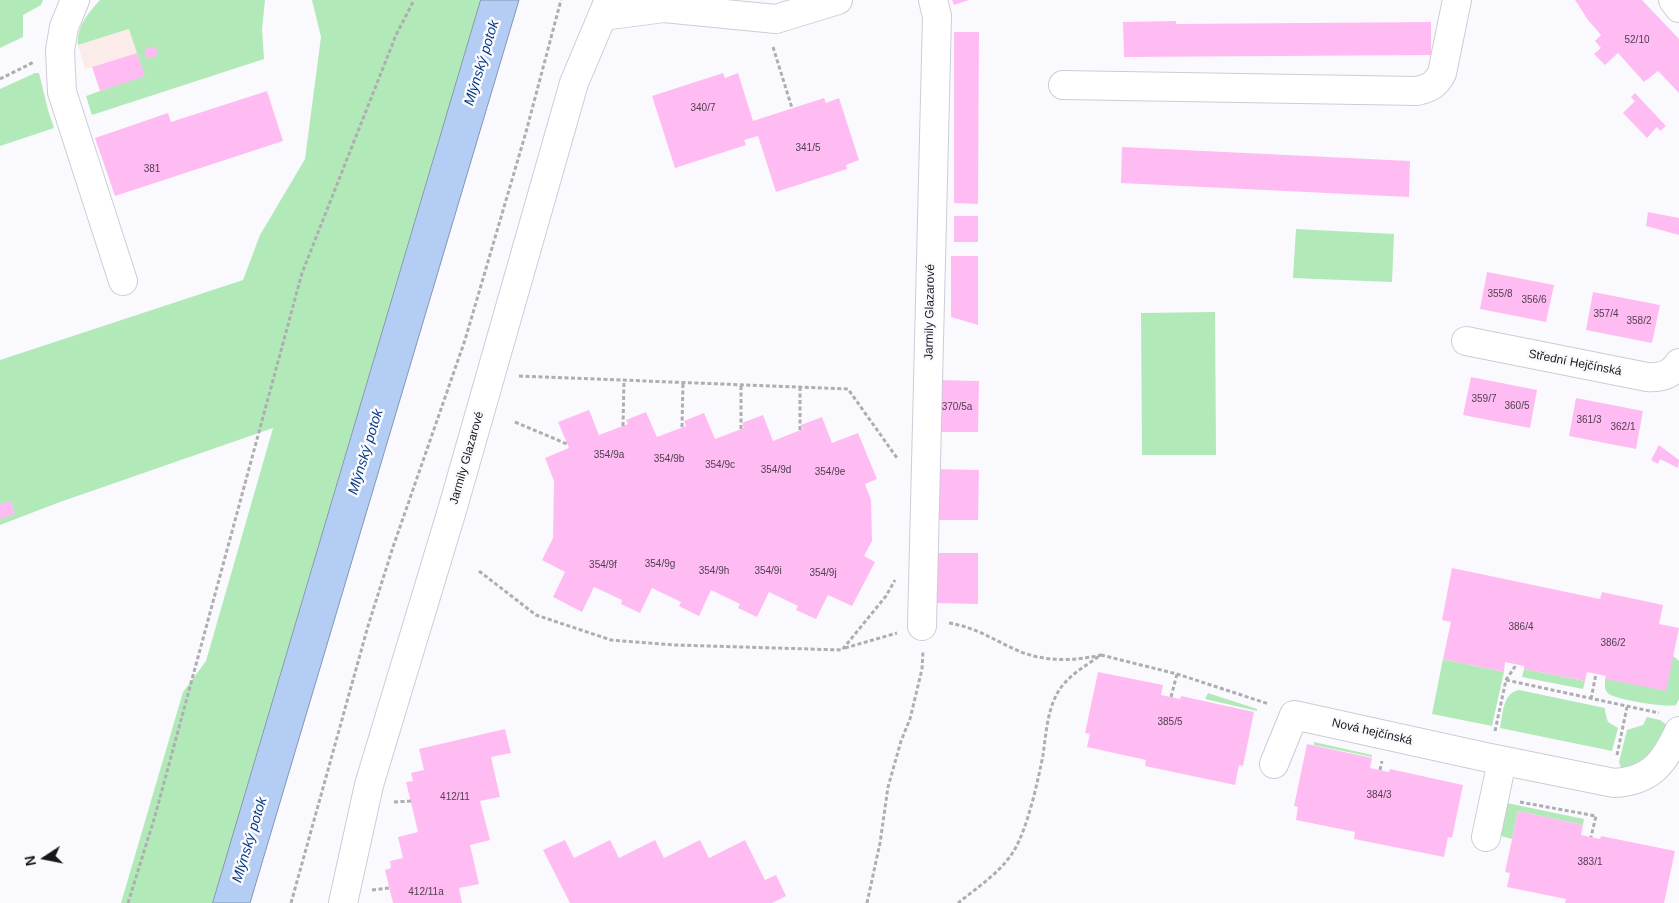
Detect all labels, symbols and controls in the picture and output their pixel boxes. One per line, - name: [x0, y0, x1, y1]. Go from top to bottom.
- water label: Mlýnský potok: [461, 18, 503, 108]
- house number: 52/10: [1624, 34, 1650, 46]
- house number: 340/7: [690, 102, 716, 114]
- house number: 341/5: [795, 142, 821, 154]
- house number: 381: [144, 163, 160, 175]
- street label: Jarmily Glazarové: [922, 264, 938, 360]
- house number: 355/8: [1487, 288, 1513, 300]
- house number: 356/6: [1521, 294, 1547, 306]
- house number: 357/4: [1593, 308, 1619, 320]
- house number: 358/2: [1626, 315, 1652, 327]
- street label: Střední Hejčínská: [1527, 347, 1623, 379]
- house number: 359/7: [1471, 393, 1497, 405]
- house number: 360/5: [1504, 400, 1530, 412]
- house number: 370/5a: [942, 401, 972, 413]
- water label: Mlýnský potok: [345, 407, 387, 497]
- street label: Jarmily Glazarové: [447, 410, 487, 506]
- house number: 361/3: [1576, 414, 1602, 426]
- house number: 362/1: [1610, 421, 1636, 433]
- house number: 354/9a: [594, 449, 624, 461]
- house number: 354/9b: [654, 453, 684, 465]
- house number: 354/9c: [705, 459, 735, 471]
- house number: 354/9d: [761, 464, 791, 476]
- house number: 354/9e: [815, 466, 845, 478]
- house number: 354/9g: [645, 558, 675, 570]
- house number: 354/9f: [589, 559, 617, 571]
- house number: 354/9h: [699, 565, 729, 577]
- house number: 354/9i: [754, 565, 782, 577]
- house number: 354/9j: [809, 567, 837, 579]
- house number: 386/4: [1508, 621, 1534, 633]
- house number: 386/2: [1600, 637, 1626, 649]
- house number: 385/5: [1157, 716, 1183, 728]
- street label: Nová hejčínská: [1330, 716, 1414, 748]
- house number: 384/3: [1366, 789, 1392, 801]
- house number: 412/11: [440, 791, 470, 803]
- water label: Mlýnský potok: [229, 795, 271, 885]
- north arrow: [20, 833, 70, 883]
- text: N: [21, 854, 39, 867]
- house number: 383/1: [1577, 856, 1603, 868]
- house number: 412/11a: [408, 886, 444, 898]

